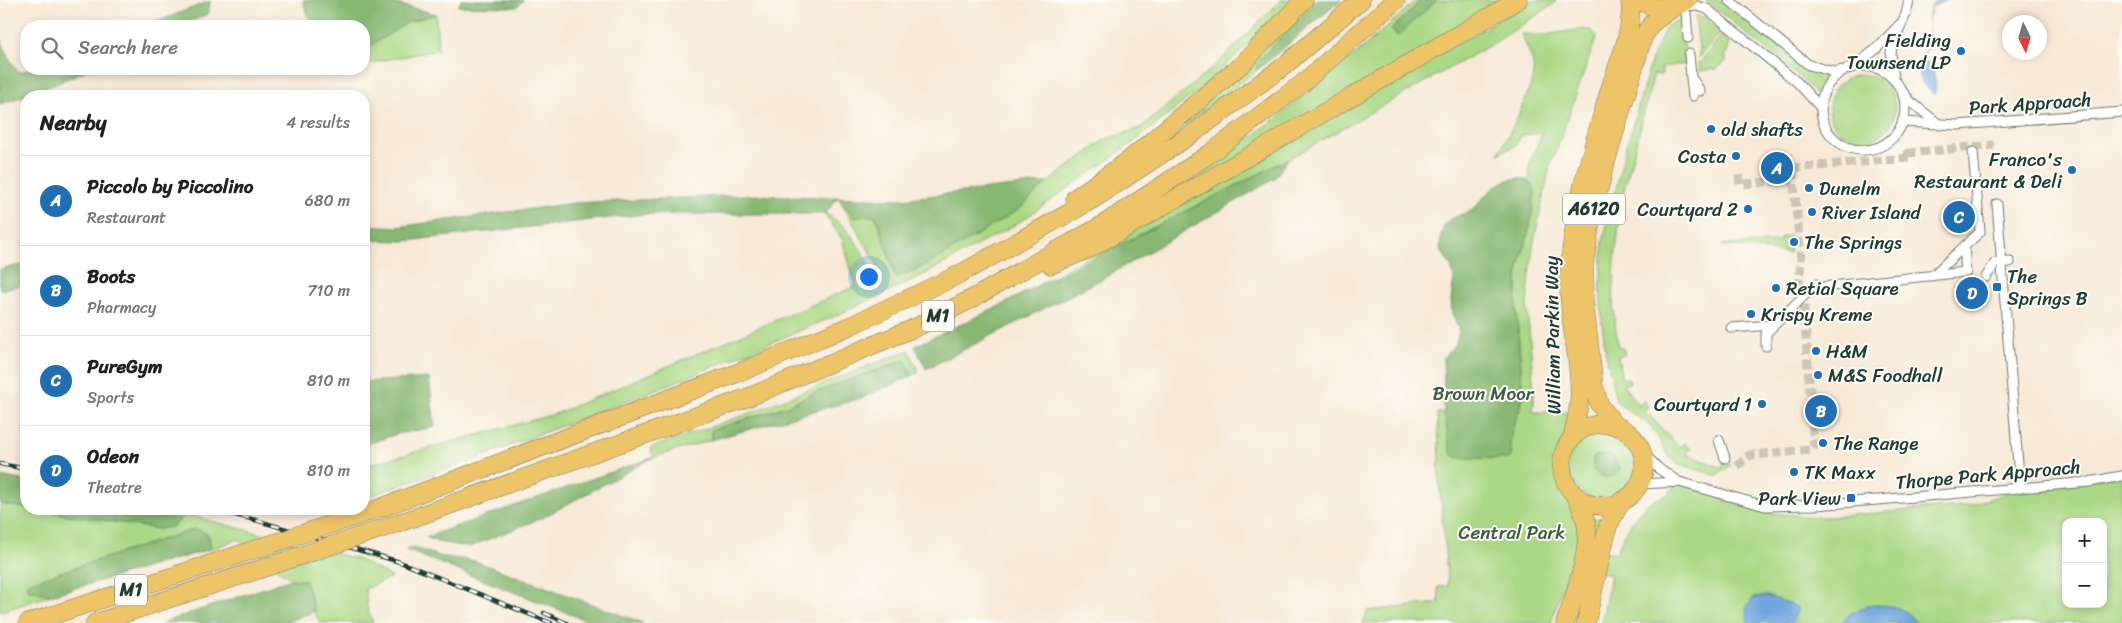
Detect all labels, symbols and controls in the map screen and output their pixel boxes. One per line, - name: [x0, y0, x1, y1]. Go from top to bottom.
- north arrow: [2002, 15, 2047, 60]
- search box: [20, 20, 370, 75]
- place label: Fielding Townsend LP: [1846, 24, 1951, 79]
- text: Search here: [78, 31, 178, 64]
- icon: search: [38, 34, 66, 62]
- marker: Fielding Townsend LP: [1955, 45, 1967, 57]
- street label: Park Approach: [1968, 83, 2092, 124]
- text: Nearby: [40, 104, 106, 142]
- text: 4 results: [286, 108, 350, 137]
- place label: old shafts: [1721, 113, 1803, 146]
- marker: old shafts: [1705, 123, 1717, 135]
- place label: Costa: [1678, 140, 1726, 173]
- place label: Franco's Restaurant & Deli: [1914, 143, 2063, 198]
- pin: A: [1761, 149, 1793, 187]
- marker: Costa: [1730, 150, 1742, 162]
- marker: Franco's Restaurant & Deli: [2066, 164, 2078, 176]
- text: Piccolo by Piccolino: [87, 170, 253, 203]
- place label: Dunelm: [1819, 172, 1881, 205]
- marker: Dunelm: [1803, 182, 1815, 194]
- text: A: [51, 186, 61, 215]
- text: 680 m: [305, 186, 350, 215]
- road number: A6120: [1563, 193, 1625, 224]
- place label: Courtyard 2: [1637, 193, 1738, 226]
- place label: River Island: [1822, 196, 1923, 229]
- pin: C: [1943, 198, 1975, 236]
- text: Restaurant: [87, 203, 166, 232]
- marker: Courtyard 2: [1742, 203, 1754, 215]
- marker: River Island: [1806, 206, 1818, 218]
- place label: The Springs: [1804, 226, 1902, 259]
- marker: The Springs: [1788, 236, 1800, 248]
- street label: William Parkin Way: [1535, 255, 1570, 415]
- text: Boots: [87, 260, 135, 293]
- place label: The Springs B: [2007, 260, 2088, 315]
- your location: [856, 264, 882, 290]
- place label: Retial Square: [1786, 272, 1899, 305]
- pin: D: [1956, 274, 1988, 312]
- text: B: [51, 276, 61, 305]
- text: 710 m: [307, 276, 350, 305]
- marker: The Springs B: [1991, 281, 2003, 293]
- marker: Retial Square: [1770, 282, 1782, 294]
- text: Pharmacy: [87, 293, 156, 322]
- place label: Krispy Kreme: [1761, 298, 1873, 331]
- road number: M1: [922, 300, 954, 332]
- marker: Krispy Kreme: [1745, 308, 1757, 320]
- place label: H&M: [1826, 335, 1868, 368]
- marker: H&M: [1810, 345, 1822, 357]
- text: PureGym: [87, 350, 163, 383]
- place label: M&S Foodhall: [1828, 359, 1943, 392]
- text: C: [51, 366, 61, 395]
- text: 810 m: [307, 366, 350, 395]
- marker: M&S Foodhall: [1812, 369, 1824, 381]
- park label: Brown Moor: [1433, 377, 1535, 410]
- text: Sports: [87, 383, 134, 412]
- place label: Courtyard 1: [1654, 388, 1752, 421]
- pin: B: [1805, 392, 1837, 430]
- marker: Courtyard 1: [1756, 398, 1768, 410]
- place label: The Range: [1833, 427, 1918, 460]
- marker: The Range: [1817, 437, 1829, 449]
- text: Odeon: [87, 440, 139, 473]
- street label: Thorpe Park Approach: [1894, 450, 2082, 499]
- text: D: [51, 456, 61, 485]
- text: 810 m: [307, 456, 350, 485]
- place label: TK Maxx: [1804, 456, 1876, 489]
- marker: TK Maxx: [1788, 466, 1800, 478]
- text: Theatre: [87, 473, 142, 502]
- place label: Park View: [1758, 482, 1841, 515]
- marker: Park View: [1845, 492, 1857, 504]
- park label: Central Park: [1459, 516, 1565, 549]
- map controls: [2062, 518, 2107, 608]
- button: +: [2062, 518, 2107, 563]
- button: −: [2062, 563, 2107, 608]
- road number: M1: [115, 574, 147, 606]

